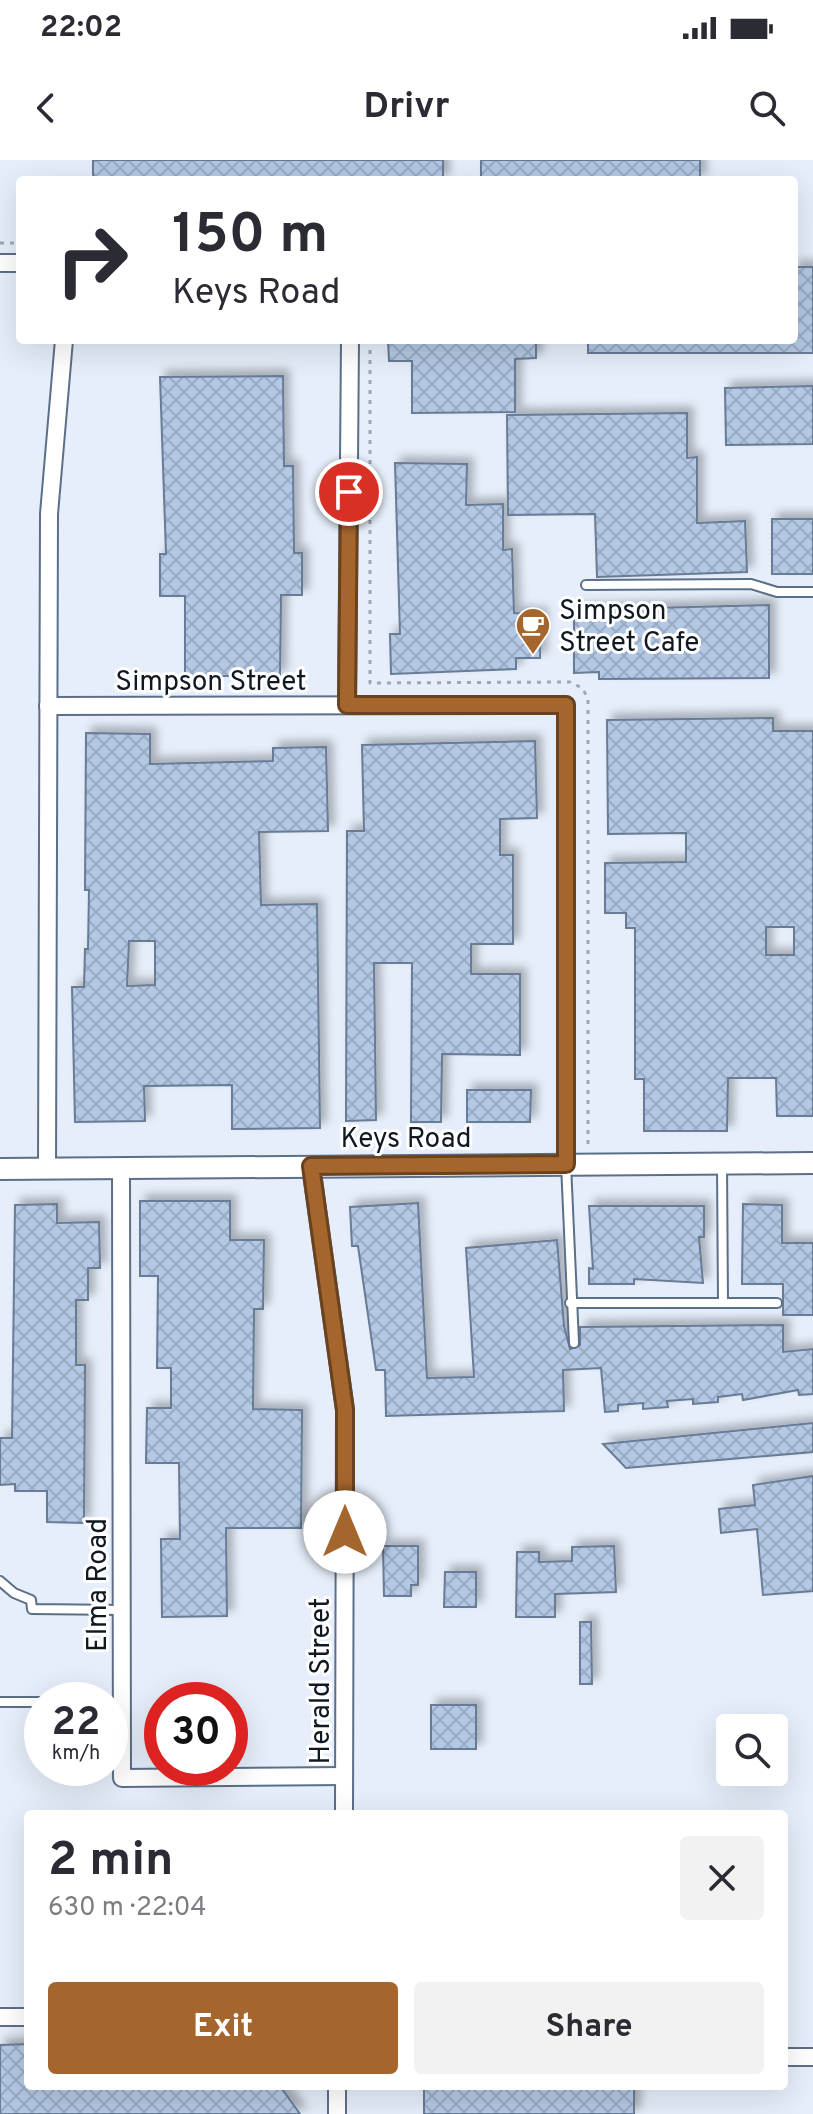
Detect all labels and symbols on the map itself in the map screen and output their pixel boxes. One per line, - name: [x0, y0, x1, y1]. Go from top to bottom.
- pin: [315, 458, 383, 526]
- place label: Simpson Street Cafe: [559, 594, 699, 662]
- cafe icon: Simpson Street Cafe: [514, 606, 552, 656]
- street label: Simpson Street: [115, 665, 307, 701]
- street label: Keys Road: [340, 1122, 472, 1158]
- position arrow: [303, 1490, 387, 1574]
- street label: Elma Road: [81, 1518, 117, 1652]
- street label: Herald Street: [304, 1598, 340, 1764]
- speed limit sign: 30: [144, 1682, 248, 1786]

